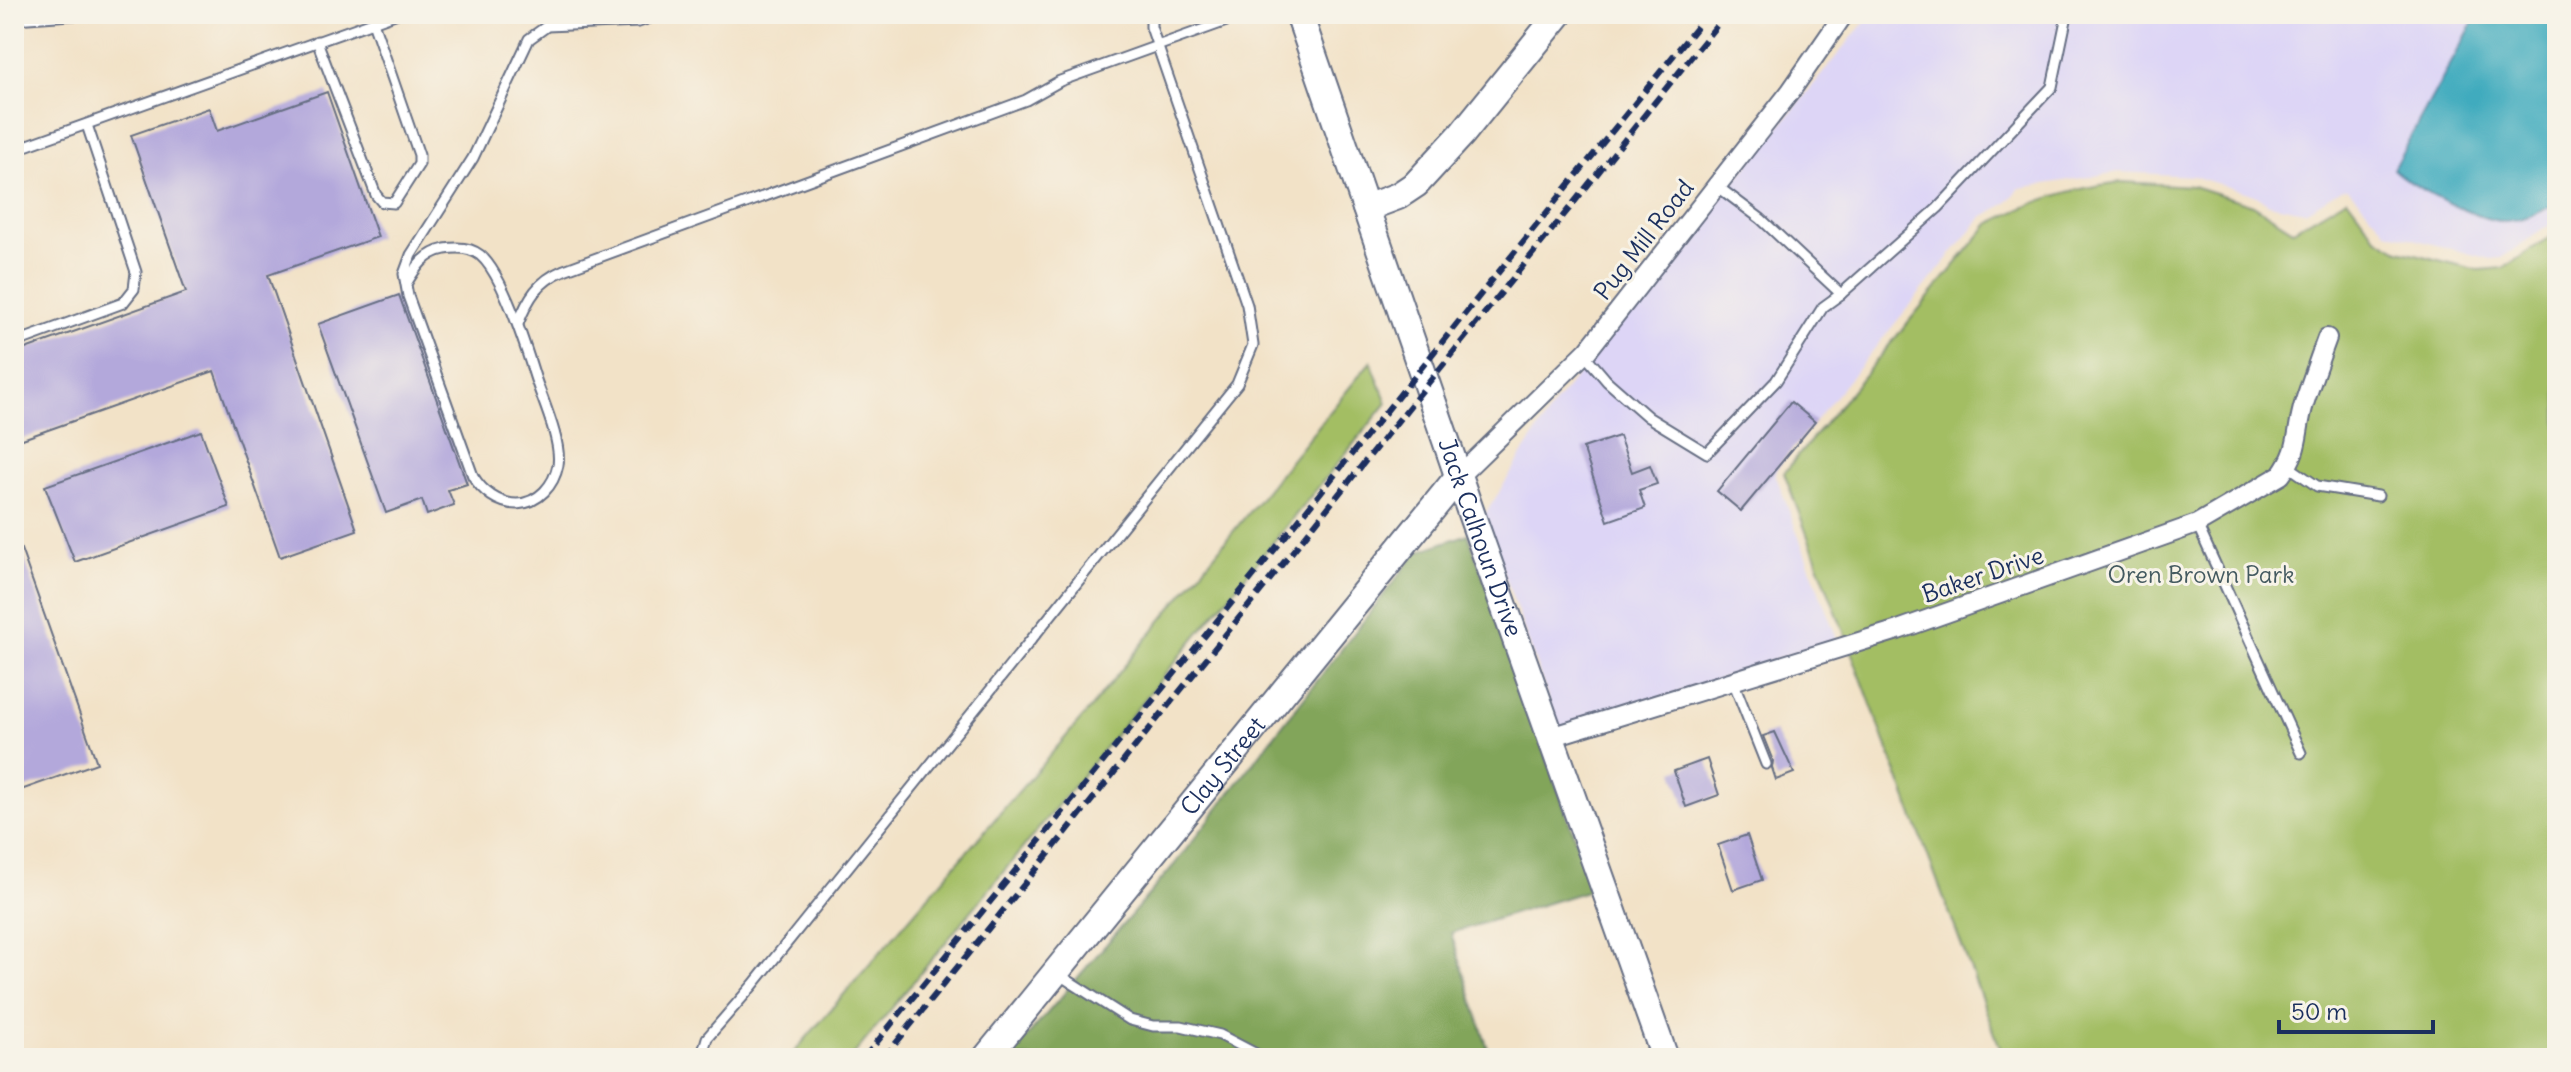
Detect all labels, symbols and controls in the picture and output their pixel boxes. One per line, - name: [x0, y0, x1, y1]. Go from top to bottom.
- street label: Pug Mill Road: [1587, 173, 1700, 306]
- street label: Jack Calhoun Drive: [1432, 434, 1530, 641]
- street label: Baker Drive: [1918, 539, 2047, 609]
- park label: Oren Brown Park: [2107, 559, 2295, 589]
- street label: Clay Street: [1173, 710, 1271, 821]
- scale bar: [2279, 984, 2433, 1034]
- text: 50 m: [2291, 996, 2347, 1026]

